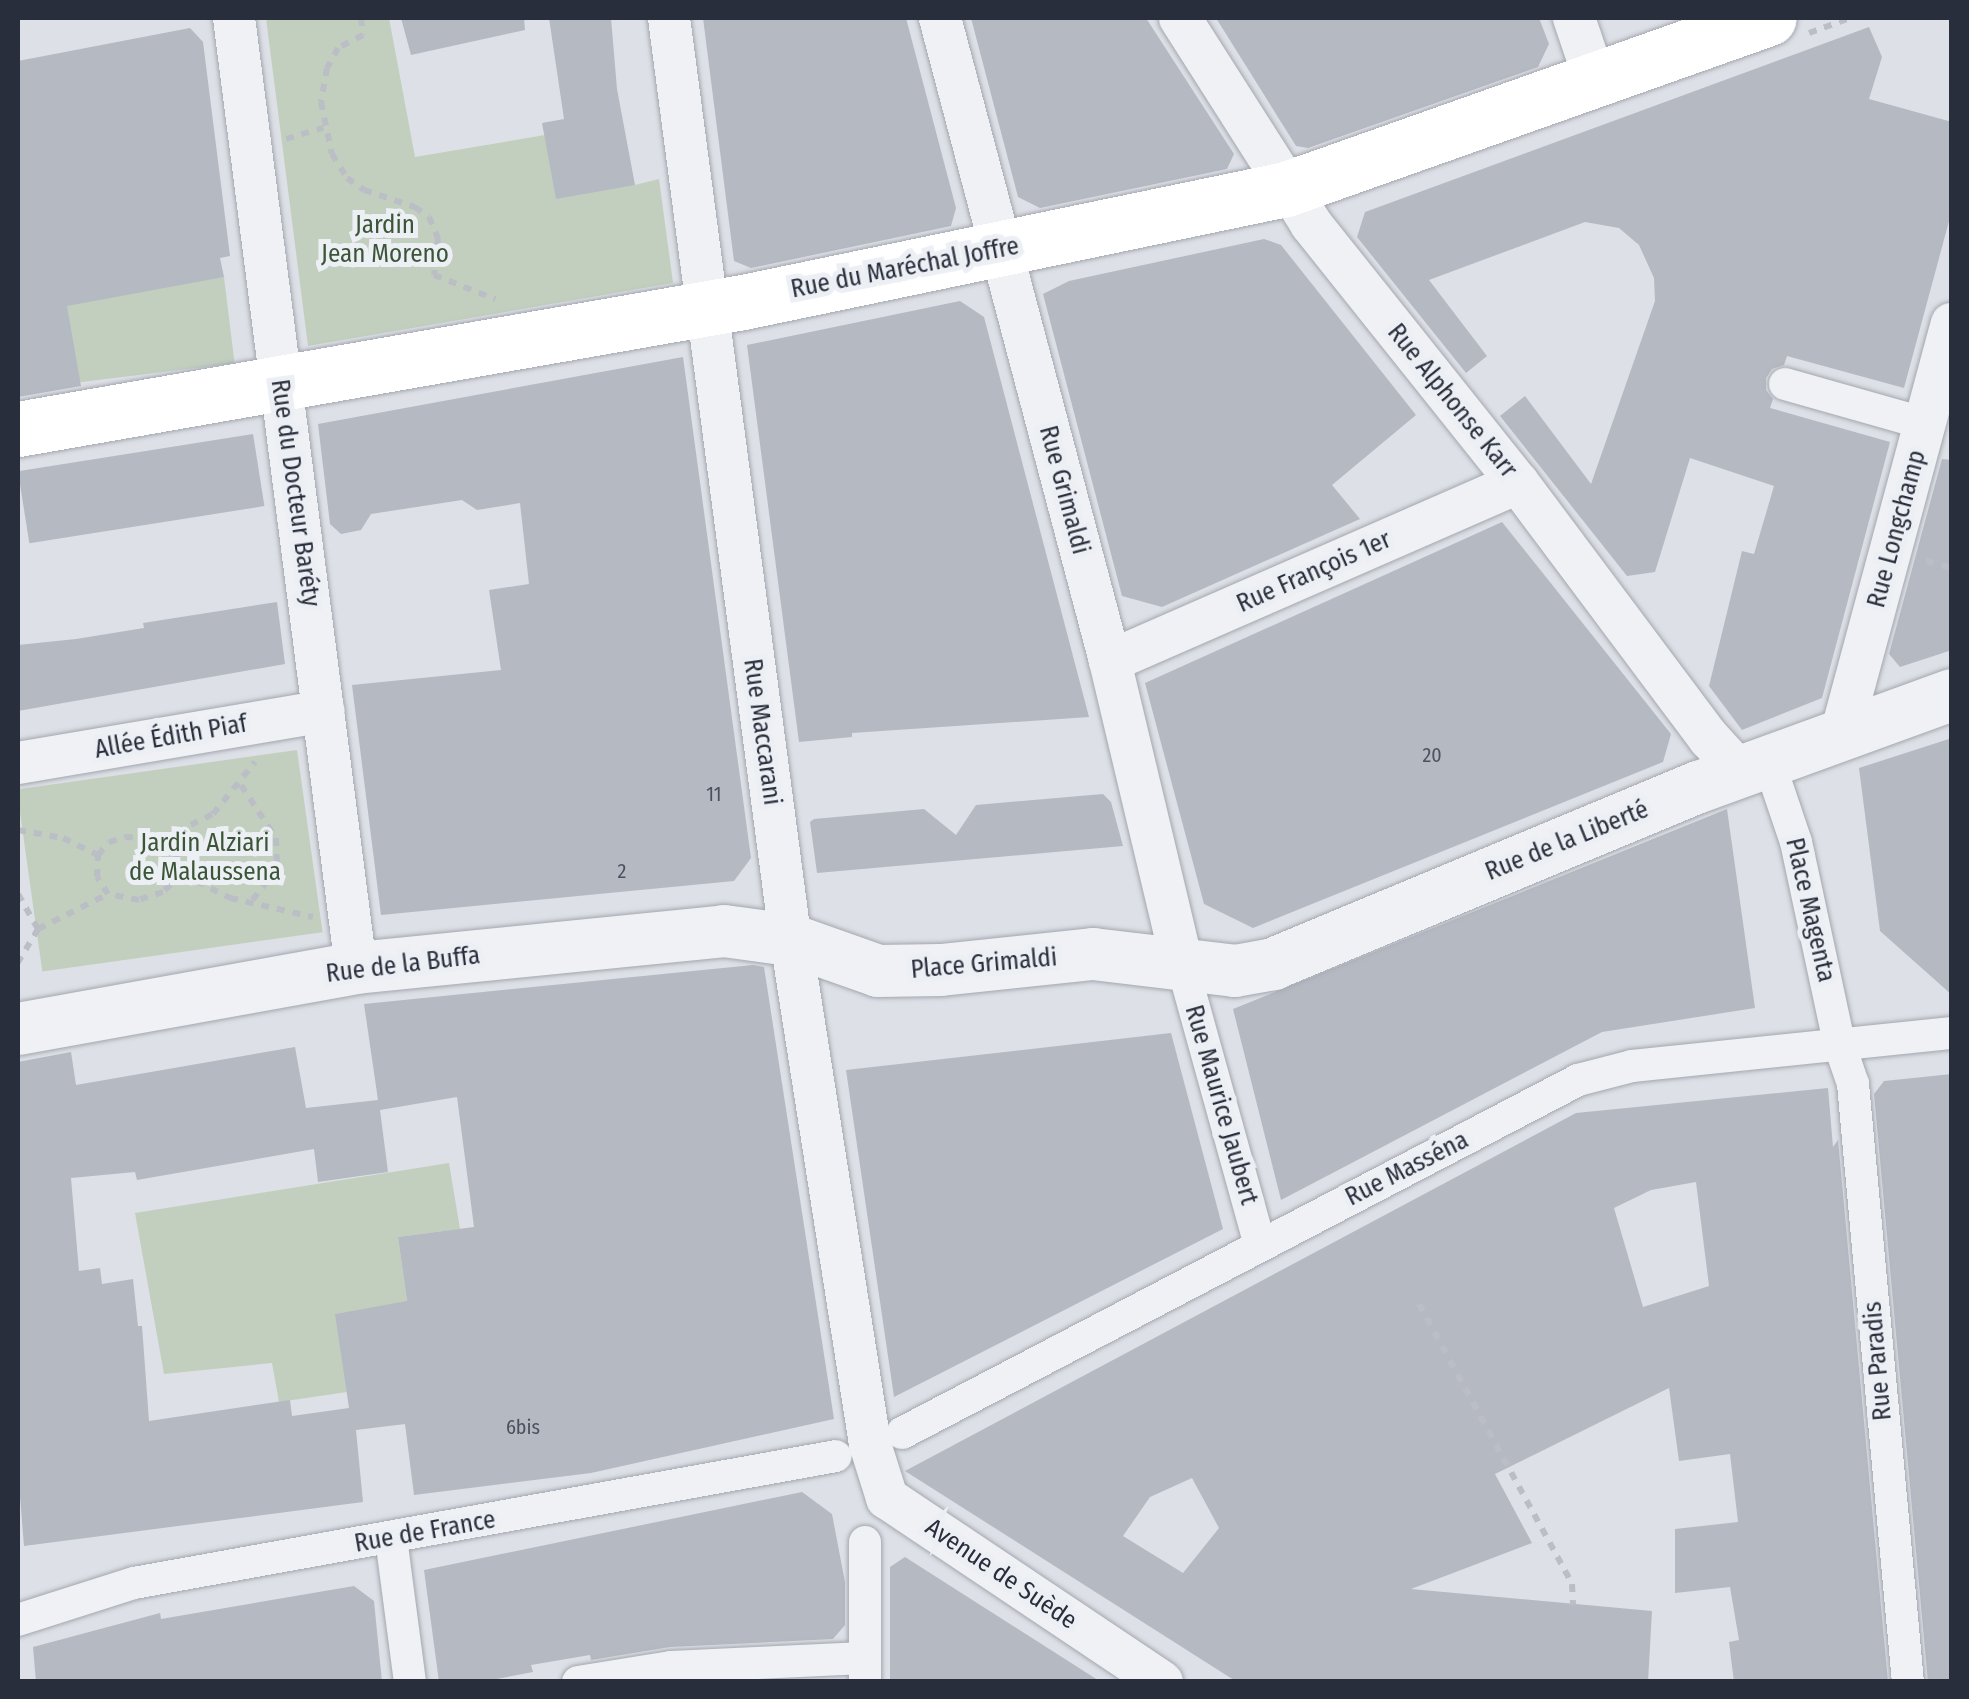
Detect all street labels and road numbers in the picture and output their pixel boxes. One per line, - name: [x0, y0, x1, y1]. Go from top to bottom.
- street label: Rue du Maréchal Joffre: [788, 231, 1022, 305]
- street label: Rue Alphonse Karr: [1381, 318, 1523, 484]
- street label: Rue du Docteur Baréty: [264, 378, 326, 608]
- street label: Rue Grimaldi: [1032, 423, 1096, 557]
- street label: Rue Longchamp: [1862, 447, 1932, 611]
- street label: Rue François 1er: [1232, 525, 1396, 619]
- street label: Rue Maccarani: [737, 657, 787, 807]
- street label: Allée Édith Piaf: [92, 709, 250, 765]
- street label: Rue de la Liberté: [1481, 795, 1653, 887]
- street label: Place Magenta: [1779, 835, 1841, 985]
- street label: Rue de la Buffa: [324, 941, 482, 989]
- street label: Place Grimaldi: [910, 943, 1058, 985]
- street label: Rue Maurice Jaubert: [1178, 1002, 1264, 1208]
- street label: Rue Masséna: [1341, 1125, 1473, 1213]
- street label: Rue Paradis: [1858, 1300, 1898, 1422]
- street label: Rue de France: [352, 1505, 498, 1559]
- street label: Avenue de Suède: [920, 1512, 1082, 1636]

